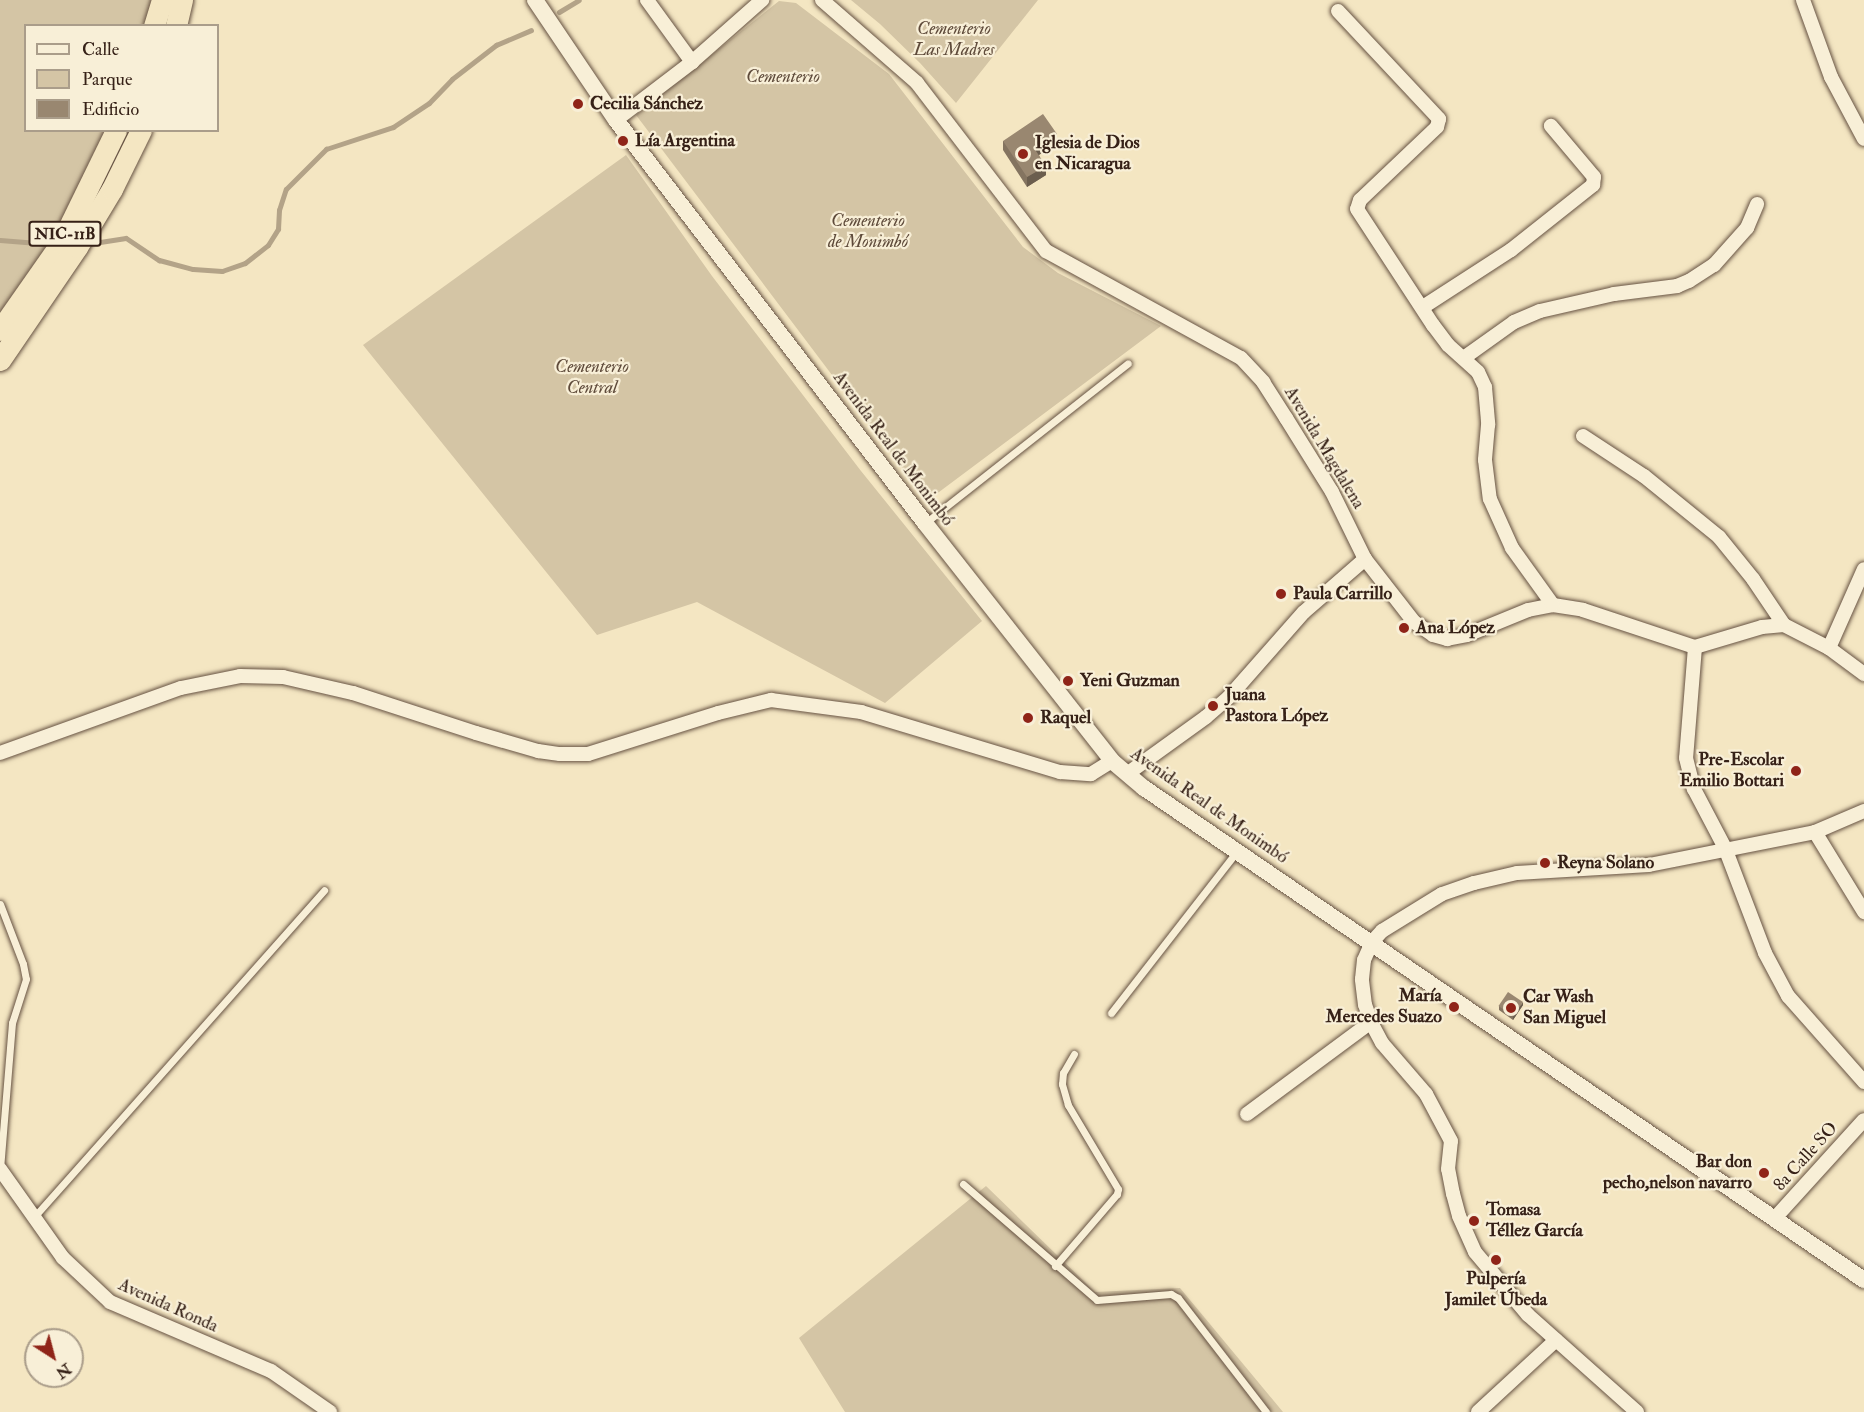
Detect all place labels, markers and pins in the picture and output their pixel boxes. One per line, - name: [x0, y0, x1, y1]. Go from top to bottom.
- place label: Cecilia Sánchez: [590, 93, 703, 115]
- marker: Cecilia Sánchez: [571, 97, 585, 111]
- place label: Lía Argentina: [635, 130, 735, 152]
- place label: Iglesia de Dios en Nicaragua: [1035, 133, 1140, 176]
- marker: Lía Argentina: [616, 134, 630, 148]
- marker: Iglesia de Dios en Nicaragua: [1016, 147, 1030, 161]
- place label: Paula Carrillo: [1293, 583, 1392, 605]
- marker: Paula Carrillo: [1274, 587, 1288, 601]
- place label: Ana López: [1416, 617, 1495, 639]
- marker: Ana López: [1397, 621, 1411, 635]
- place label: Yeni Guzman: [1080, 670, 1180, 692]
- marker: Yeni Guzman: [1061, 674, 1075, 688]
- place label: Juana Pastora López: [1225, 685, 1328, 728]
- marker: Juana Pastora López: [1206, 699, 1220, 713]
- place label: Raquel: [1040, 707, 1091, 729]
- marker: Raquel: [1021, 711, 1035, 725]
- place label: Pre-Escolar Emilio Bottari: [1679, 750, 1784, 792]
- marker: Pre-Escolar Emilio Bottari: [1789, 764, 1803, 778]
- place label: Reyna Solano: [1557, 852, 1654, 874]
- marker: Reyna Solano: [1538, 856, 1552, 870]
- place label: María Mercedes Suazo: [1326, 986, 1442, 1028]
- place label: Car Wash San Miguel: [1523, 987, 1606, 1030]
- marker: María Mercedes Suazo: [1447, 1000, 1461, 1014]
- marker: Car Wash San Miguel: [1504, 1001, 1518, 1015]
- place label: Bar don pecho,nelson navarro: [1603, 1152, 1752, 1194]
- marker: Bar don pecho,nelson navarro: [1757, 1166, 1771, 1180]
- place label: Tomasa Téllez García: [1486, 1200, 1583, 1242]
- marker: Tomasa Téllez García: [1467, 1214, 1481, 1228]
- marker: Pulpería Jamilet Úbeda: [1489, 1253, 1503, 1267]
- place label: Pulpería Jamilet Úbeda: [1445, 1269, 1547, 1312]

